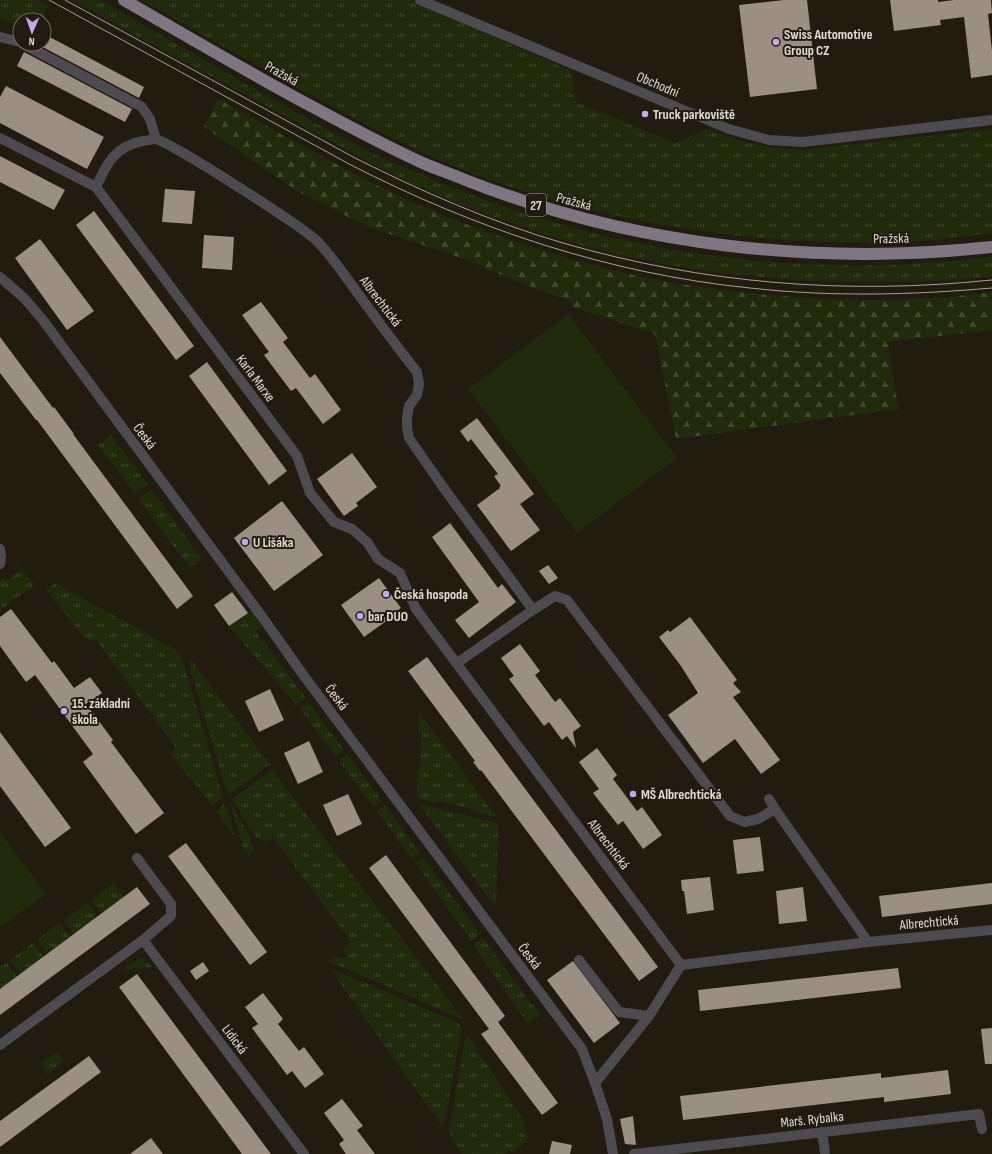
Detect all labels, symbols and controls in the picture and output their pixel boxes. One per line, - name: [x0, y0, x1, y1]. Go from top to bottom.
- north arrow: [12, 12, 52, 52]
- place label: Swiss Automotive Group CZ: [784, 26, 872, 59]
- text: N: [28, 35, 35, 48]
- marker: Swiss Automotive Group CZ: [771, 37, 781, 47]
- street label: Pražská: [262, 57, 302, 90]
- street label: Obchodní: [634, 68, 682, 101]
- place label: Truck parkoviště: [653, 106, 735, 123]
- marker: Truck parkoviště: [640, 109, 650, 119]
- street label: Pražská: [554, 189, 593, 214]
- road number: 27: [526, 194, 546, 216]
- street label: Pražská: [873, 230, 909, 247]
- street label: Albrechtická: [355, 272, 405, 330]
- street label: Karla Marxe: [232, 351, 279, 405]
- street label: Česká: [129, 420, 160, 453]
- place label: U Lišáka: [253, 534, 294, 551]
- marker: U Lišáka: [240, 537, 250, 547]
- place label: Česká hospoda: [394, 586, 468, 603]
- marker: Česká hospoda: [381, 589, 391, 599]
- place label: bar DUO: [368, 608, 408, 625]
- marker: bar DUO: [355, 611, 365, 621]
- street label: Česká: [321, 681, 352, 714]
- place label: 15. základní škola: [72, 695, 130, 728]
- marker: 15. základní škola: [59, 706, 69, 716]
- place label: MŠ Albrechtická: [641, 786, 722, 803]
- marker: MŠ Albrechtická: [628, 789, 638, 799]
- street label: Albrechtická: [583, 815, 633, 873]
- street label: Albrechtická: [898, 911, 959, 934]
- street label: Česká: [514, 940, 545, 973]
- street label: Lidická: [218, 1021, 251, 1057]
- street label: Marš. Rybalka: [780, 1108, 845, 1131]

